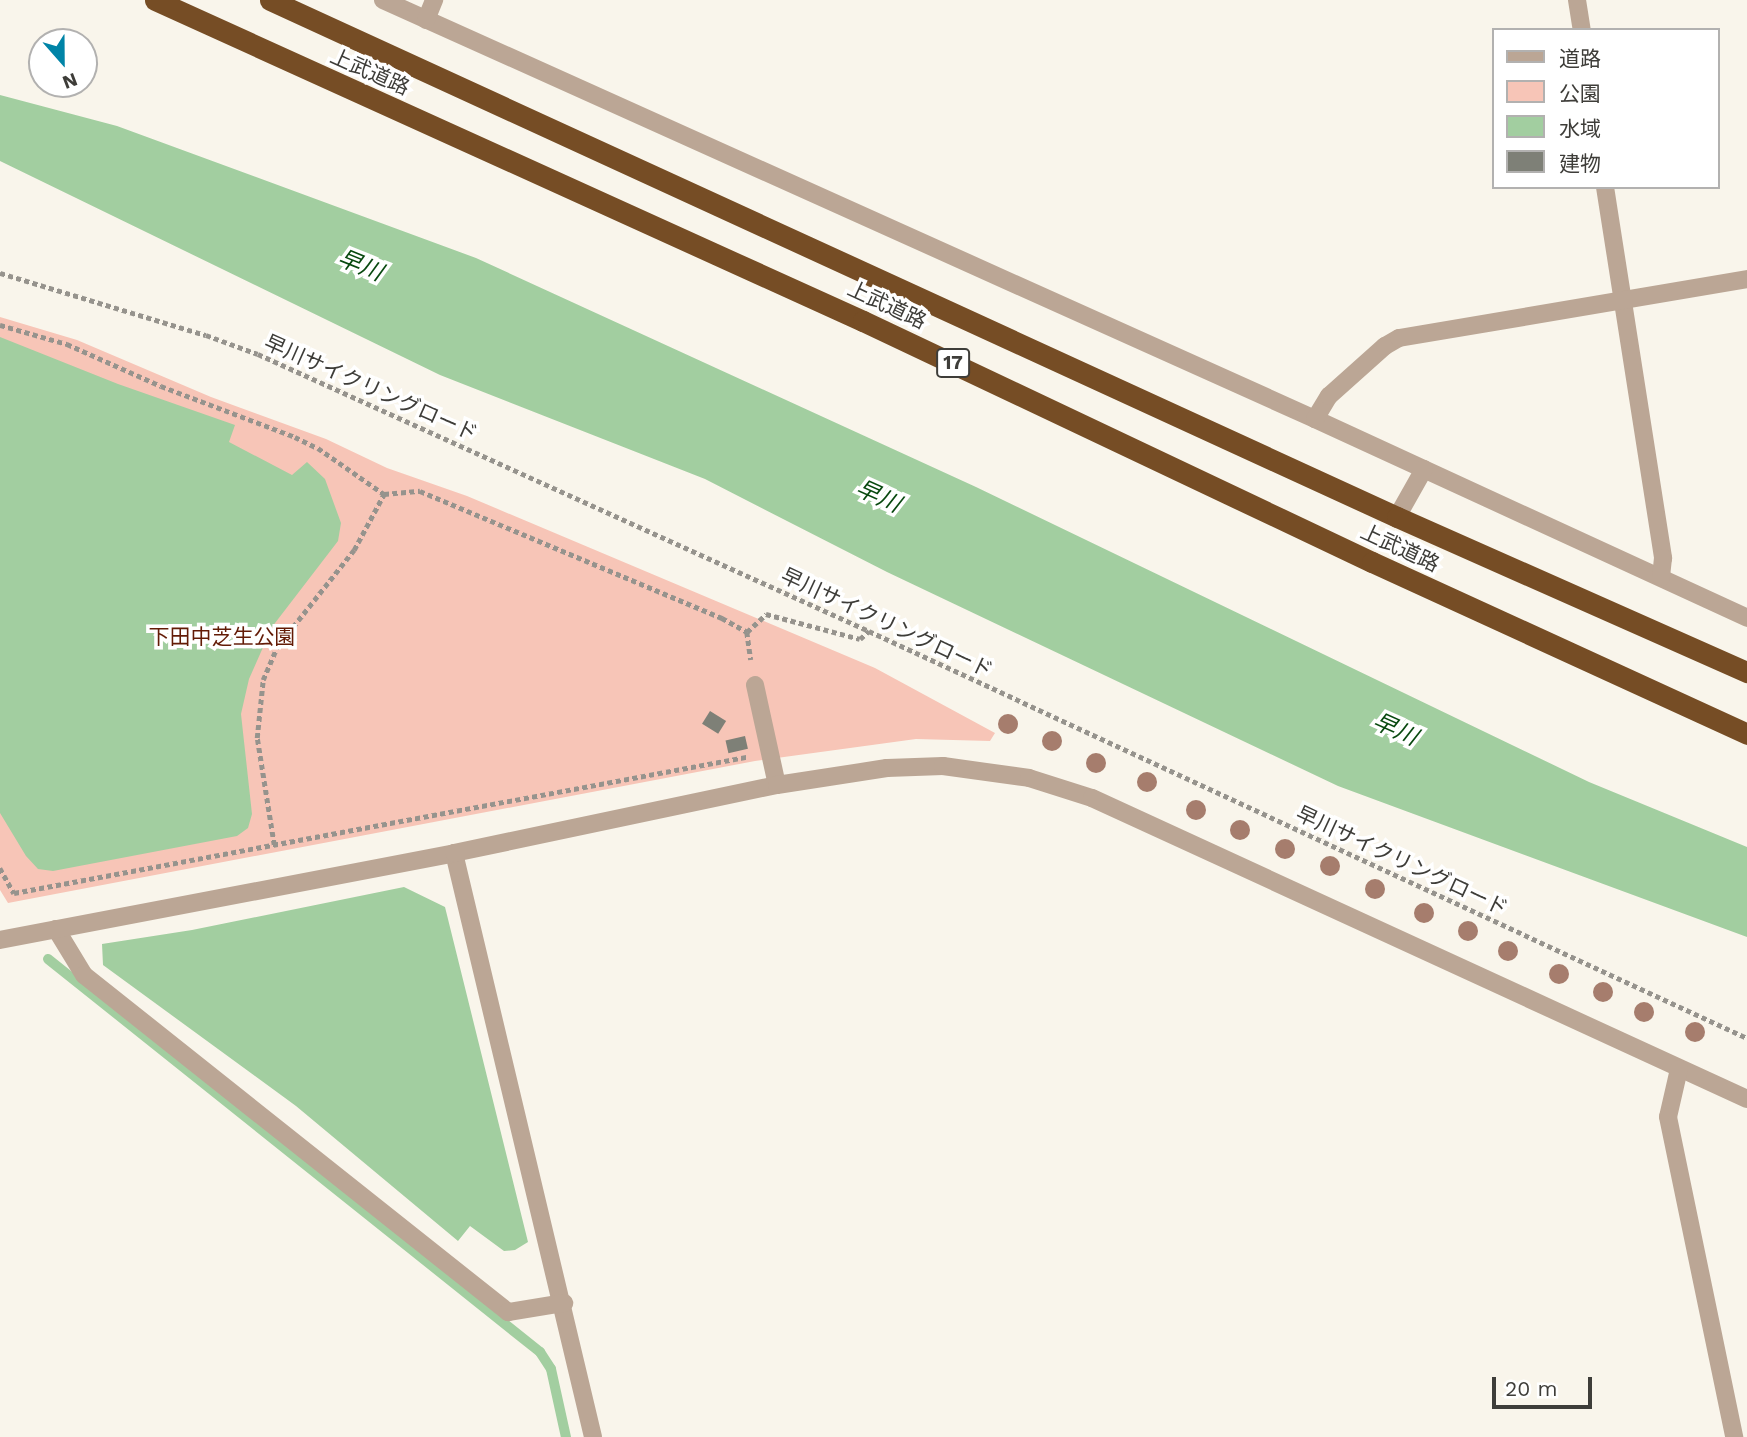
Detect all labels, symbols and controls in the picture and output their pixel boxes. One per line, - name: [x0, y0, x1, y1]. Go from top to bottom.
- north arrow: [28, 28, 98, 98]
- legend: [1492, 28, 1719, 189]
- street label: 上武道路: [327, 43, 413, 101]
- text: 道路: [1559, 46, 1601, 71]
- text: N: [59, 68, 81, 94]
- text: 公園: [1559, 81, 1601, 106]
- text: 水域: [1559, 116, 1601, 141]
- text: 建物: [1559, 151, 1601, 176]
- water label: 早川: [334, 245, 386, 287]
- street label: 上武道路: [844, 276, 930, 334]
- street label: 早川サイクリングロード: [260, 330, 482, 446]
- road number: 17: [936, 348, 970, 378]
- water label: 早川: [851, 475, 905, 519]
- street label: 上武道路: [1357, 519, 1443, 577]
- street label: 早川サイクリングロード: [777, 563, 997, 683]
- park label: 下田中芝生公園: [149, 624, 295, 650]
- water label: 早川: [1368, 708, 1422, 752]
- street label: 早川サイクリングロード: [1292, 801, 1512, 921]
- scale bar: [1495, 1364, 1595, 1408]
- text: 20 m: [1505, 1376, 1557, 1401]

